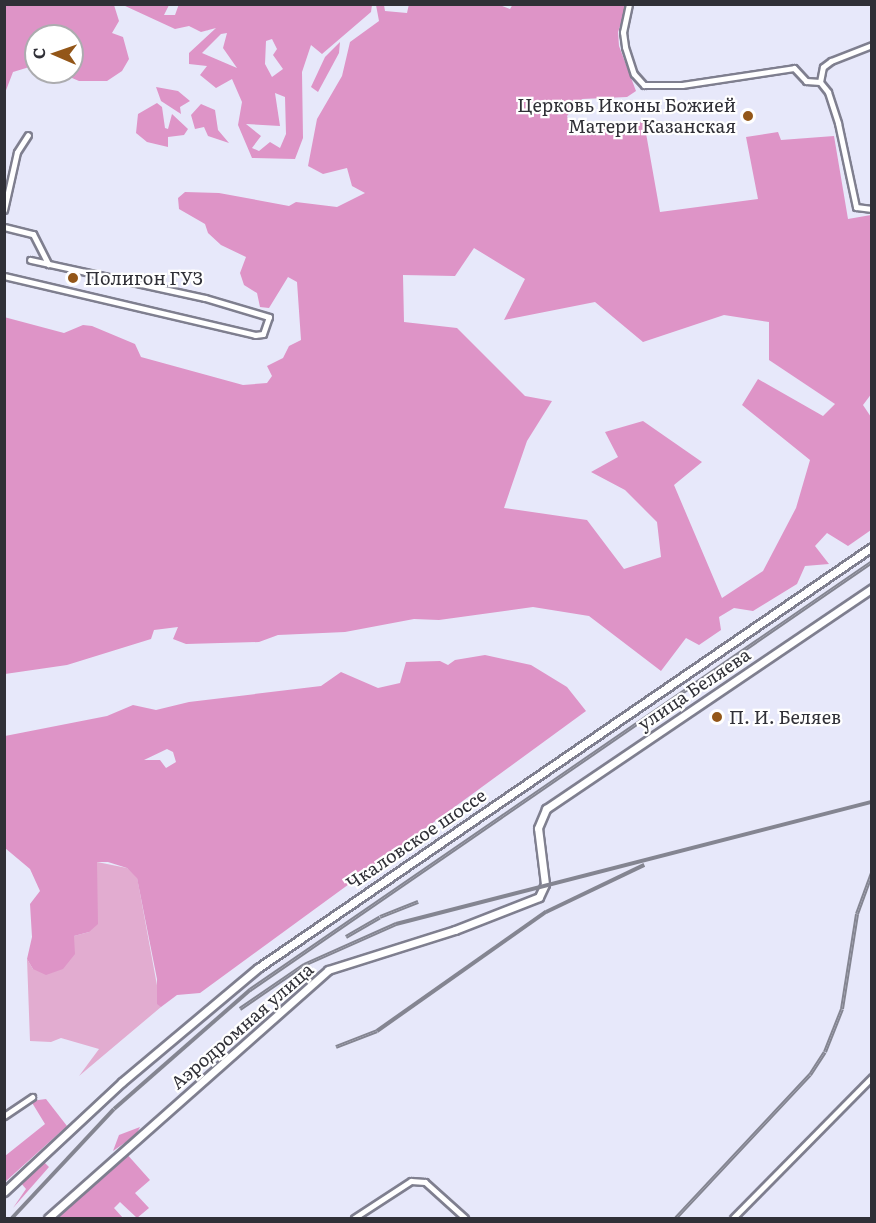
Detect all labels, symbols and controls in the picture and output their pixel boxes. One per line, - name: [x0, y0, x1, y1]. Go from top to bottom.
- north arrow: [24, 24, 84, 84]
- text: С: [26, 47, 50, 60]
- place label: Церковь Иконы Божией Матери Казанская: [517, 95, 736, 138]
- marker: Церковь Иконы Божией Матери Казанская: [741, 109, 755, 123]
- place label: Полигон ГУЗ: [85, 267, 203, 289]
- marker: Полигон ГУЗ: [66, 271, 80, 285]
- street label: улица Беляева: [634, 643, 754, 735]
- place label: П. И. Беляев: [729, 706, 841, 728]
- marker: П. И. Беляев: [710, 710, 724, 724]
- street label: Чкаловское шоссе: [342, 784, 490, 894]
- street label: Аэродромная улица: [166, 958, 318, 1094]

